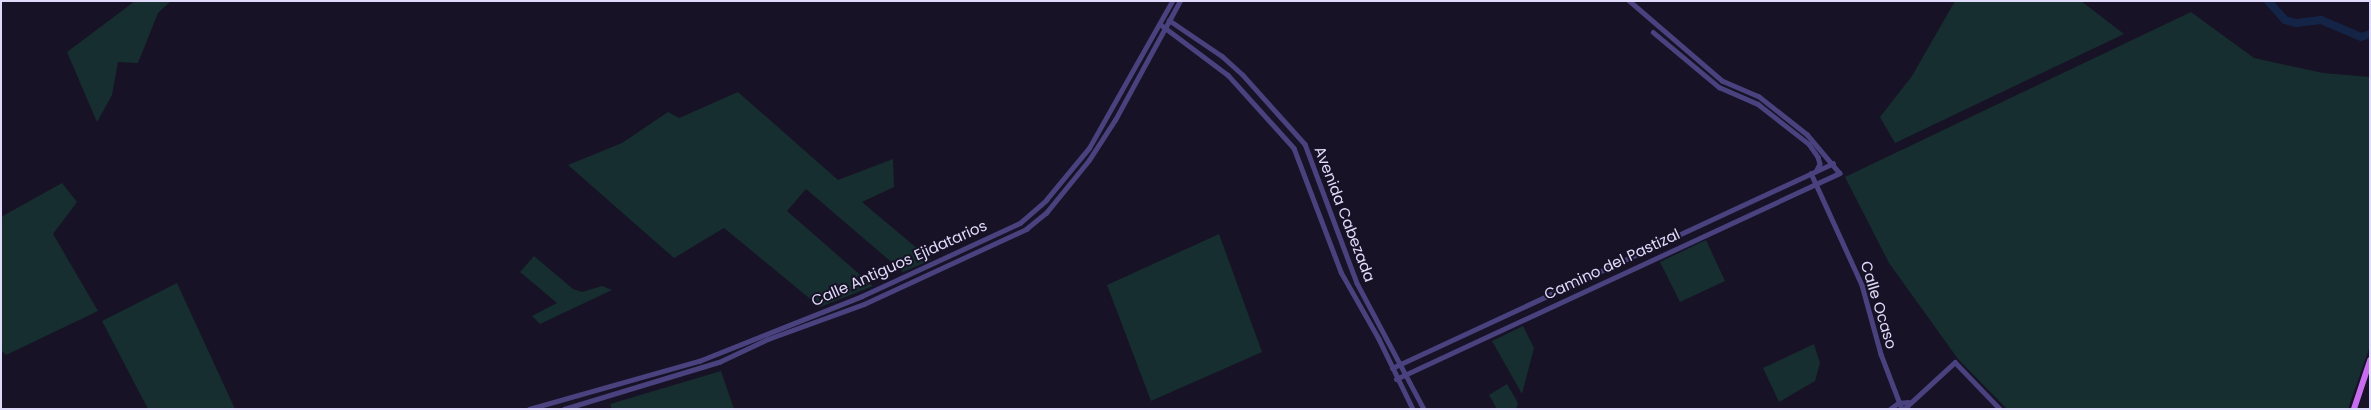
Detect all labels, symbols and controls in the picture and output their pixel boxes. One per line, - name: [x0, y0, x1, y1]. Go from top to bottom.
- street label: Avenida Cabezada: [1311, 144, 1379, 284]
- street label: Calle Antiguos Ejidatarios: [808, 216, 990, 310]
- street label: Camino del Pastizal: [1541, 225, 1683, 303]
- street label: Calle Ocaso: [1857, 259, 1901, 351]

